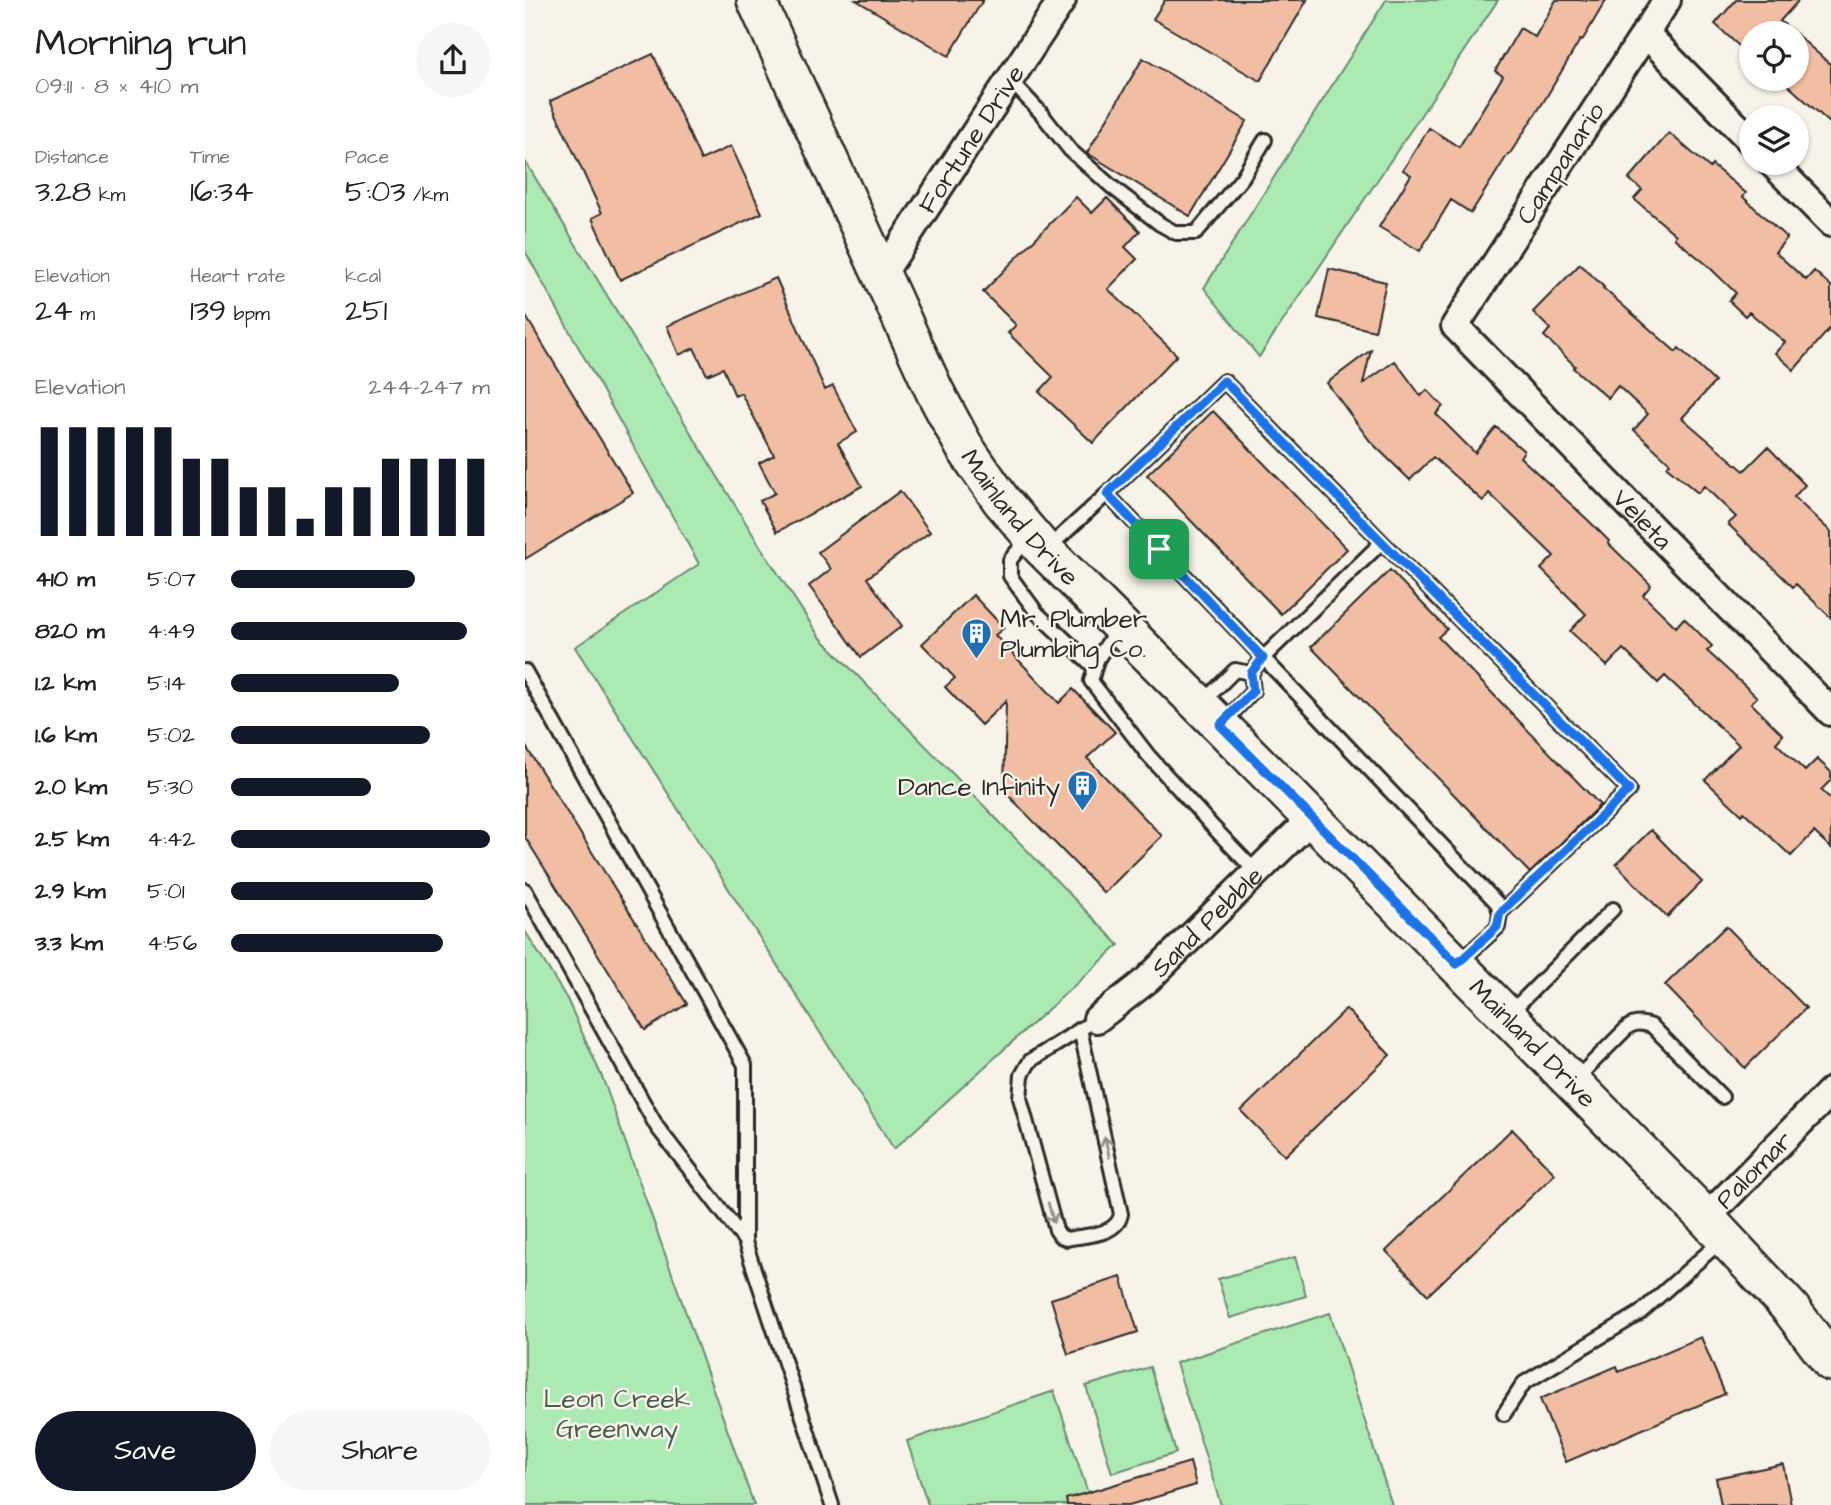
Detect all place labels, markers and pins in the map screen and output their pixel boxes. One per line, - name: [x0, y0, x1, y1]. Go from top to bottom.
- pin: [1129, 519, 1189, 579]
- place label: Mr. Plumber Plumbing Co.: [1000, 601, 1147, 669]
- building icon: Mr. Plumber Plumbing Co.: [960, 616, 994, 660]
- place label: Dance Infinity: [898, 769, 1060, 807]
- building icon: Dance Infinity: [1066, 769, 1100, 813]

